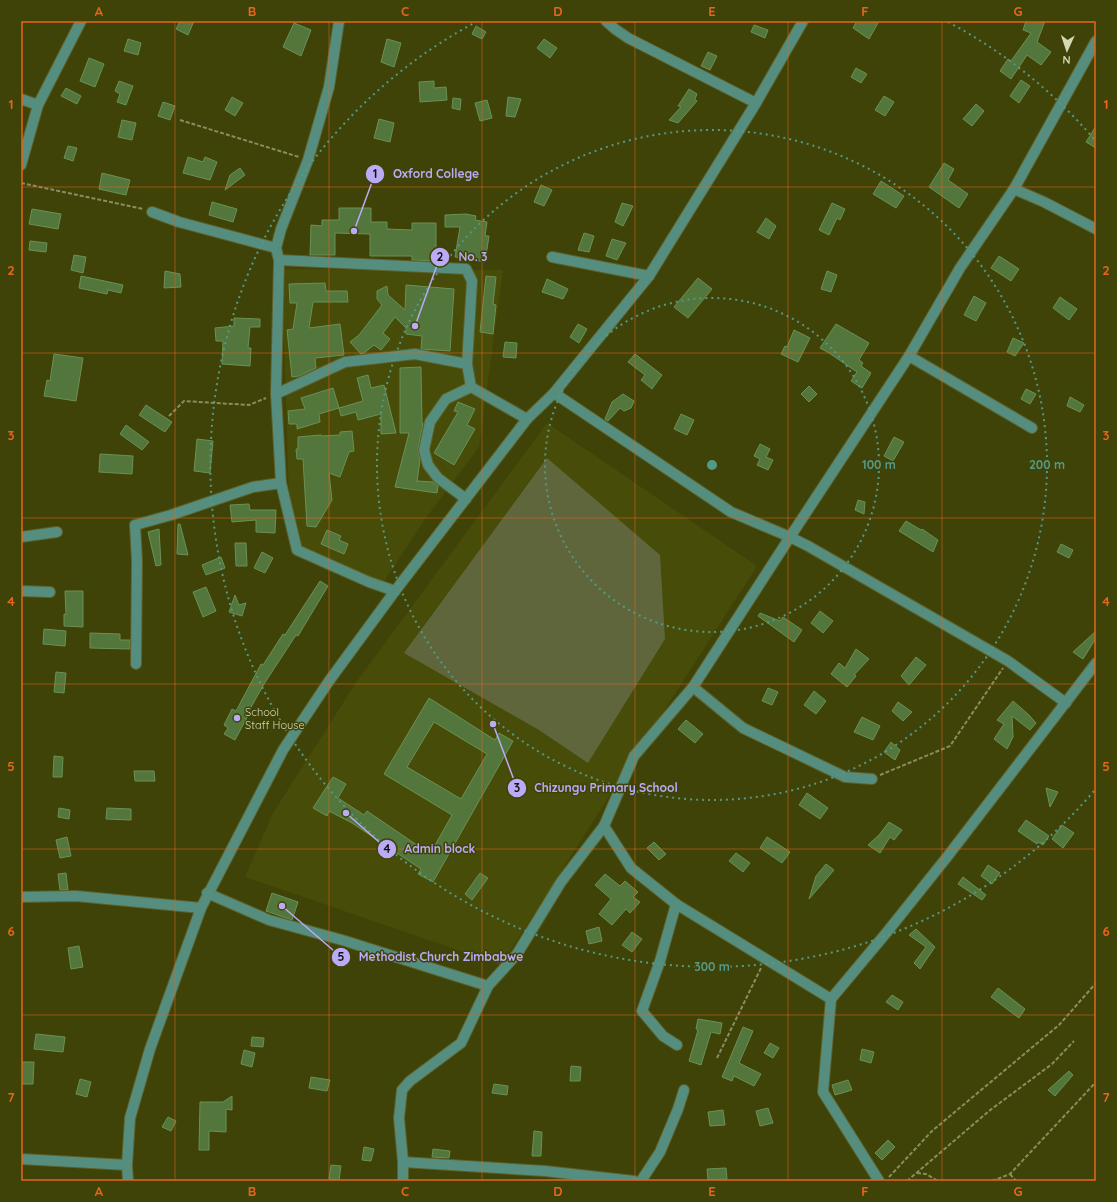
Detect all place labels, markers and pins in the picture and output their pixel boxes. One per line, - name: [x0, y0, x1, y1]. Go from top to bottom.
- callout: Oxford College: [365, 162, 487, 186]
- callout: No. 3: [430, 245, 495, 269]
- centre of rings: [705, 458, 719, 472]
- place label: School Staff House: [245, 705, 305, 732]
- marker: School Staff House: [232, 713, 242, 723]
- callout: Chizungu Primary School: [507, 776, 686, 800]
- callout: Admin block: [377, 837, 484, 861]
- callout: Methodist Church Zimbabwe: [331, 945, 531, 969]

